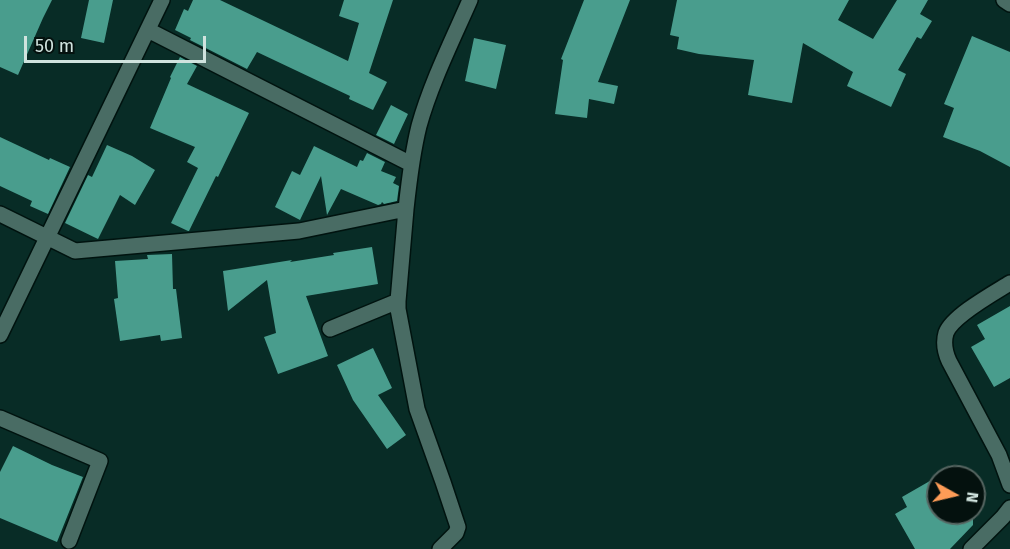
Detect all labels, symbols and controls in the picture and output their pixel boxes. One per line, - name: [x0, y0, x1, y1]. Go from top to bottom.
- scale bar: [27, 24, 208, 62]
- text: 50 m: [35, 35, 74, 57]
- north arrow: [926, 465, 986, 525]
- text: N: [962, 491, 982, 504]

